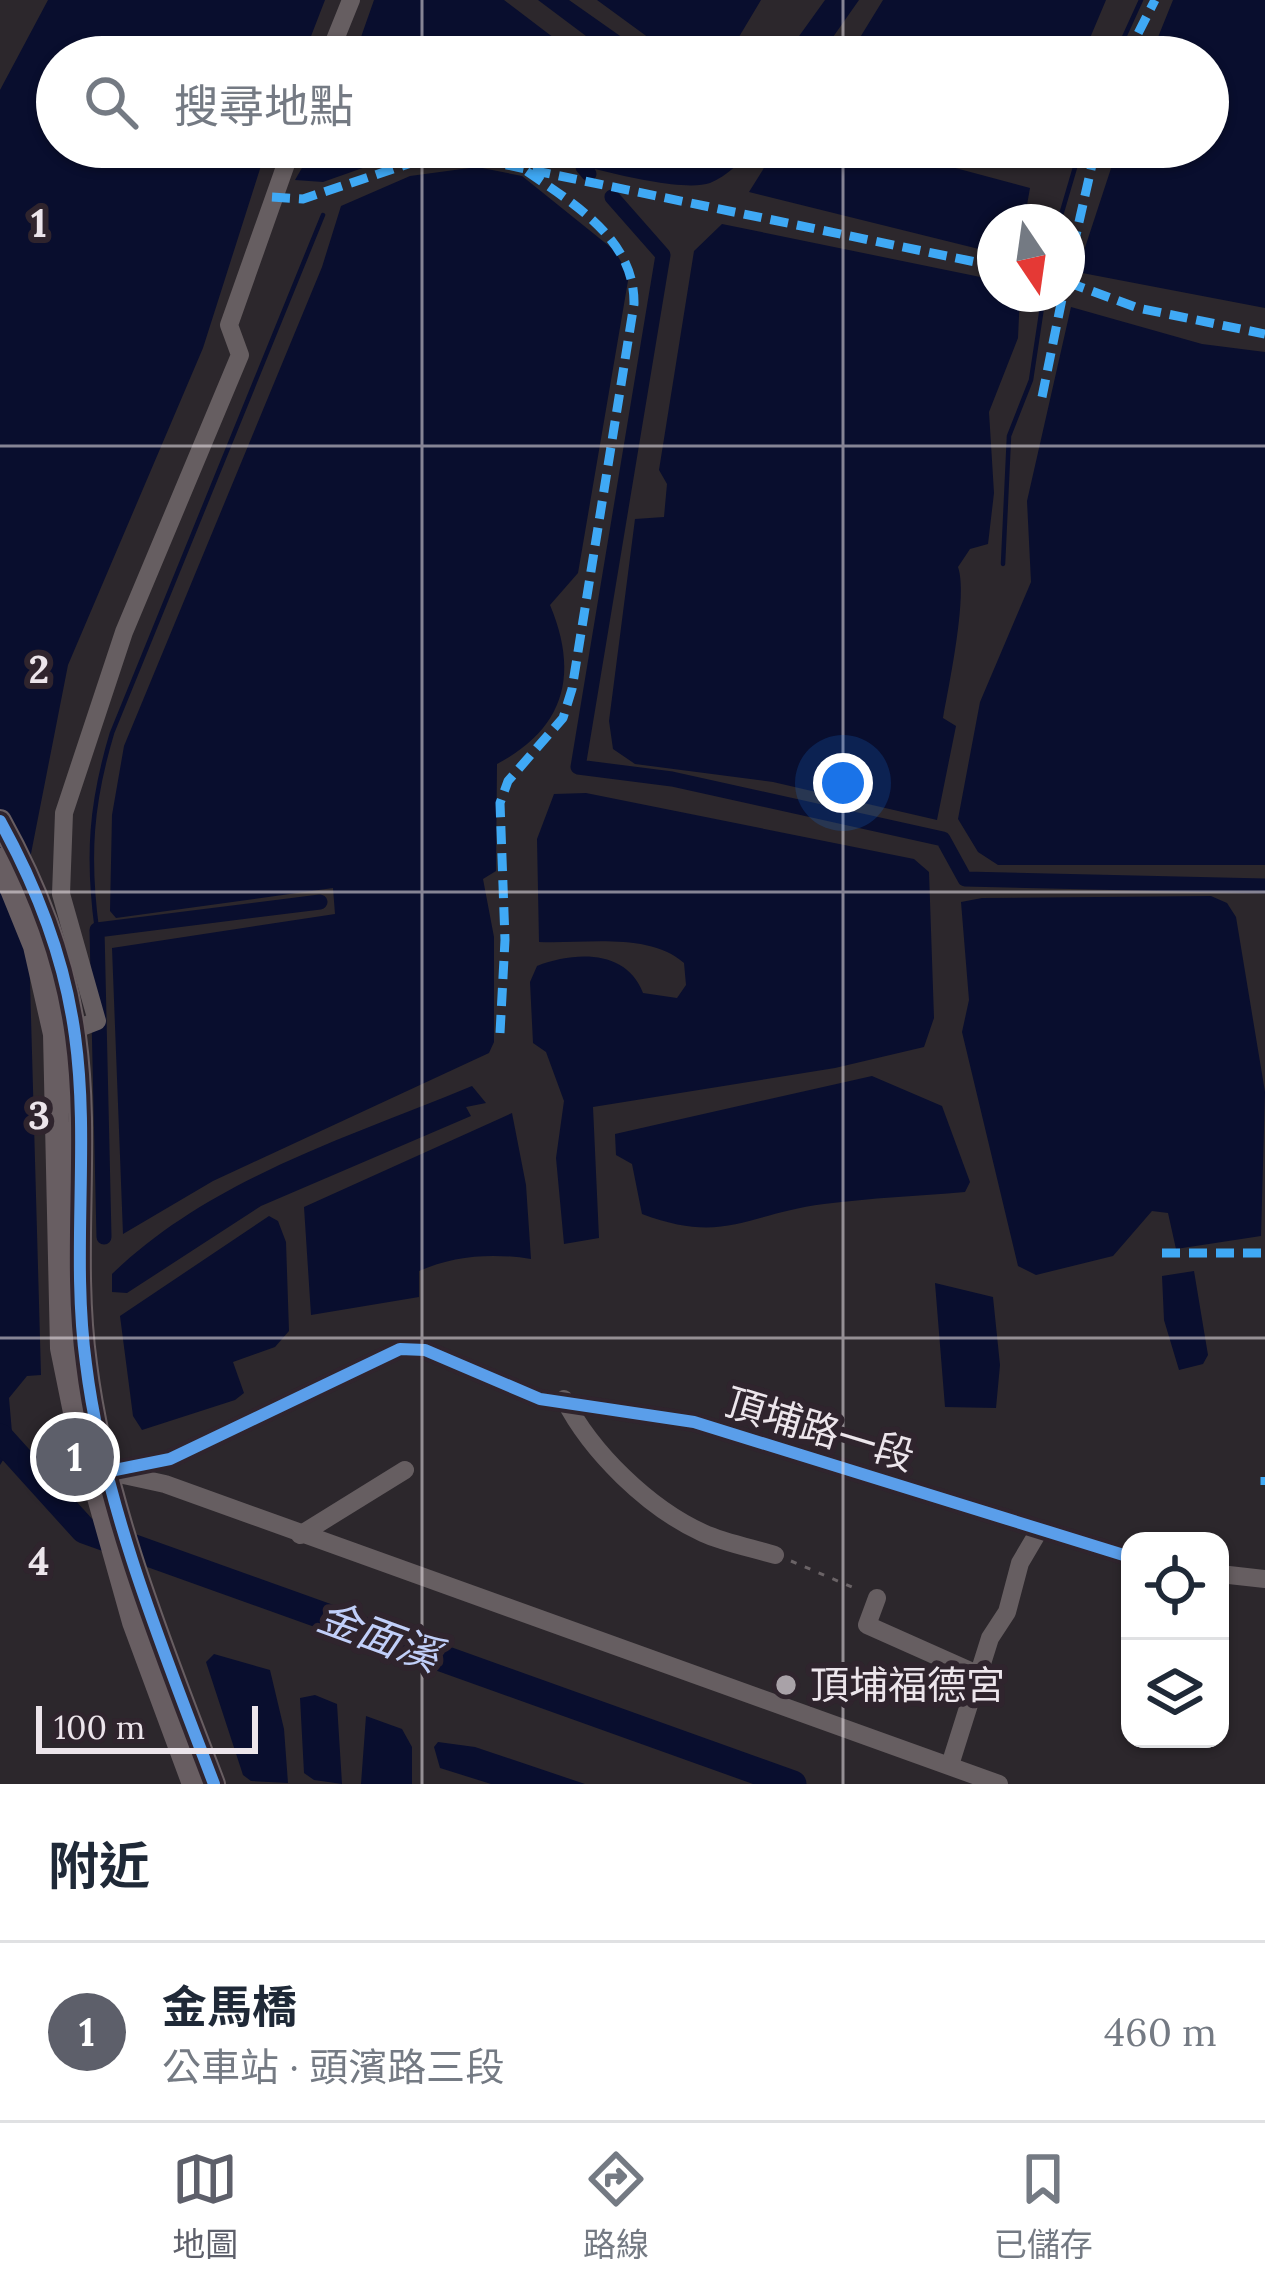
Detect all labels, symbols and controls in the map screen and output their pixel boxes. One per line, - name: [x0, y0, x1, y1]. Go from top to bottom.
- search box: [36, 36, 1229, 168]
- icon: search: [78, 69, 144, 135]
- text: 搜尋地點: [174, 77, 354, 134]
- text: 1: [31, 198, 47, 248]
- north arrow: [977, 204, 1085, 312]
- text: 2: [29, 644, 49, 694]
- your location: [813, 753, 873, 813]
- text: 3: [28, 1090, 50, 1140]
- street label: 頂埔路一段: [719, 1377, 921, 1481]
- pin: 1: [36, 1412, 114, 1502]
- map controls: [1121, 1532, 1229, 1748]
- button: locate: [1121, 1532, 1229, 1640]
- text: 4: [28, 1536, 50, 1586]
- water label: 金面溪: [311, 1589, 452, 1685]
- button: layers: [1121, 1640, 1229, 1748]
- place label: 頂埔福德宮: [810, 1660, 1005, 1710]
- marker: 頂埔福德宮: [773, 1672, 799, 1698]
- scale bar: [36, 1700, 258, 1753]
- text: 100 m: [54, 1706, 145, 1748]
- text: 附近: [48, 1833, 150, 1898]
- text: 金馬橋: [162, 1978, 297, 2035]
- text: 1: [79, 2007, 95, 2057]
- text: 460 m: [1104, 2007, 1217, 2057]
- text: 公車站 · 頭濱路三段: [162, 2042, 504, 2092]
- tab: 地圖: [172, 2146, 238, 2266]
- tab: 路線: [583, 2146, 649, 2266]
- tab: 已儲存: [994, 2146, 1093, 2266]

